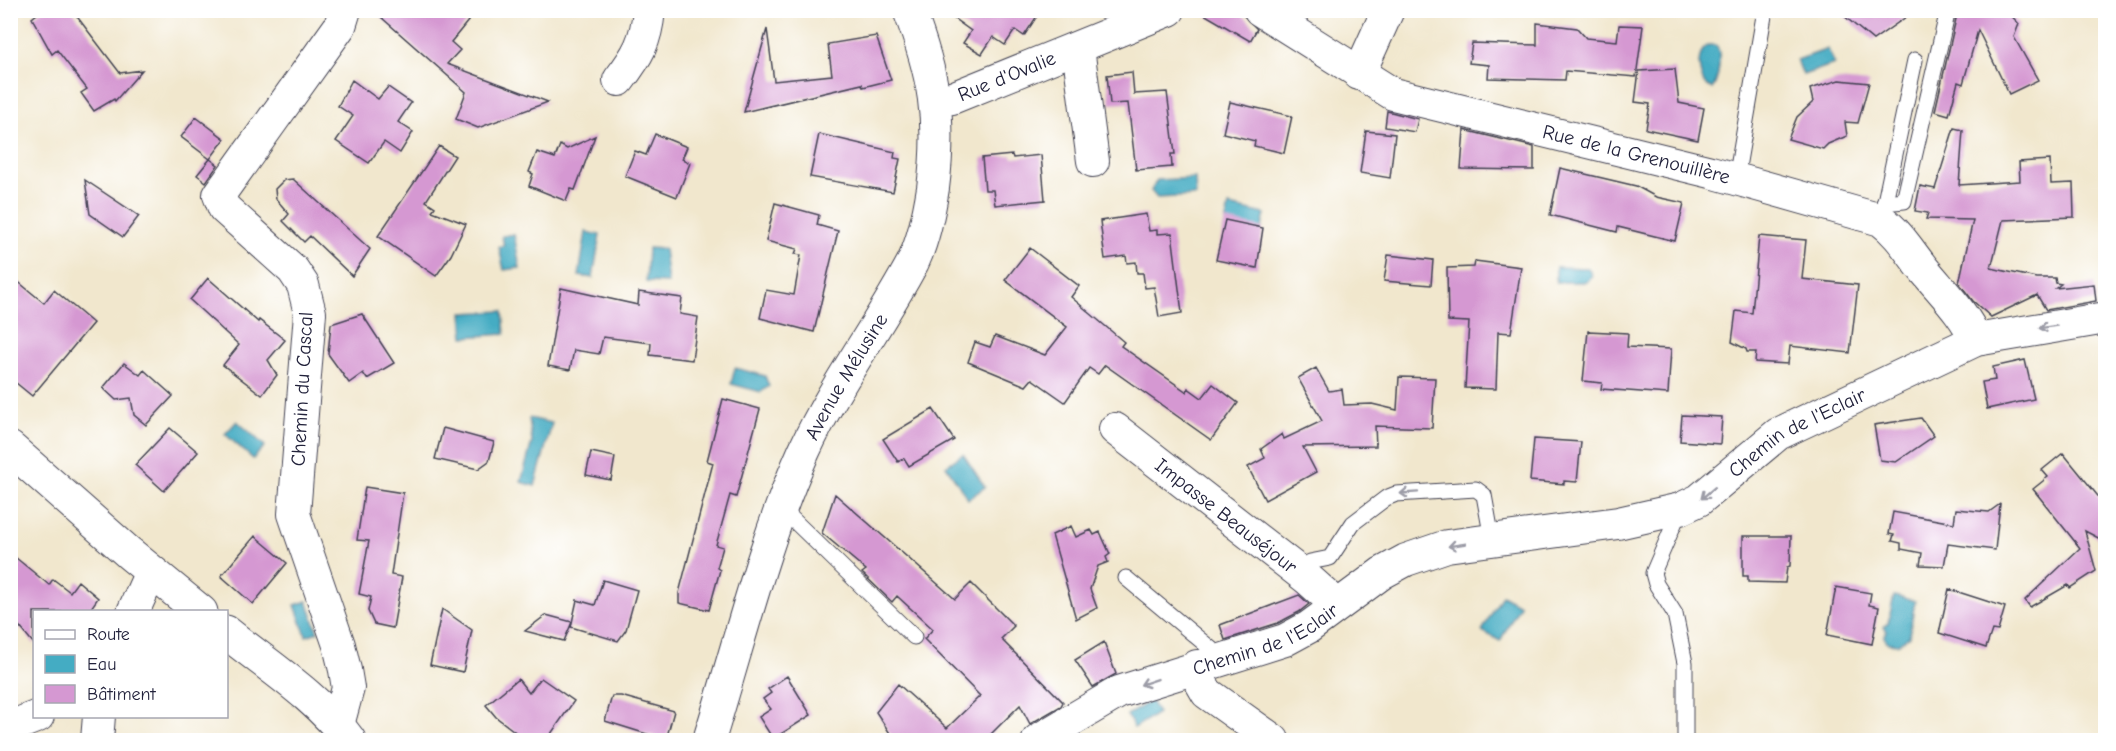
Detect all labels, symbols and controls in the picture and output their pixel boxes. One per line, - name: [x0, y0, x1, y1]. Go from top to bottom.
- street label: Rue d'Ovalie: [954, 46, 1059, 106]
- street label: Rue de la Grenouillère: [1540, 120, 1733, 188]
- street label: Avenue Mélusine: [800, 309, 892, 443]
- street label: Chemin du Cascal: [286, 311, 318, 467]
- one-way arrow: [2038, 322, 2058, 333]
- street label: Chemin de l'Eclair: [1724, 383, 1869, 482]
- street label: Impasse Beauséjour: [1151, 453, 1302, 578]
- one-way arrow: [1701, 486, 1716, 500]
- one-way arrow: [1400, 488, 1420, 499]
- one-way arrow: [1448, 539, 1468, 550]
- street label: Chemin de l'Eclair: [1190, 598, 1342, 680]
- legend: [33, 610, 228, 718]
- text: Route: [87, 624, 130, 645]
- text: Eau: [87, 654, 116, 675]
- one-way arrow: [1140, 677, 1159, 688]
- text: Bâtiment: [87, 684, 157, 705]

